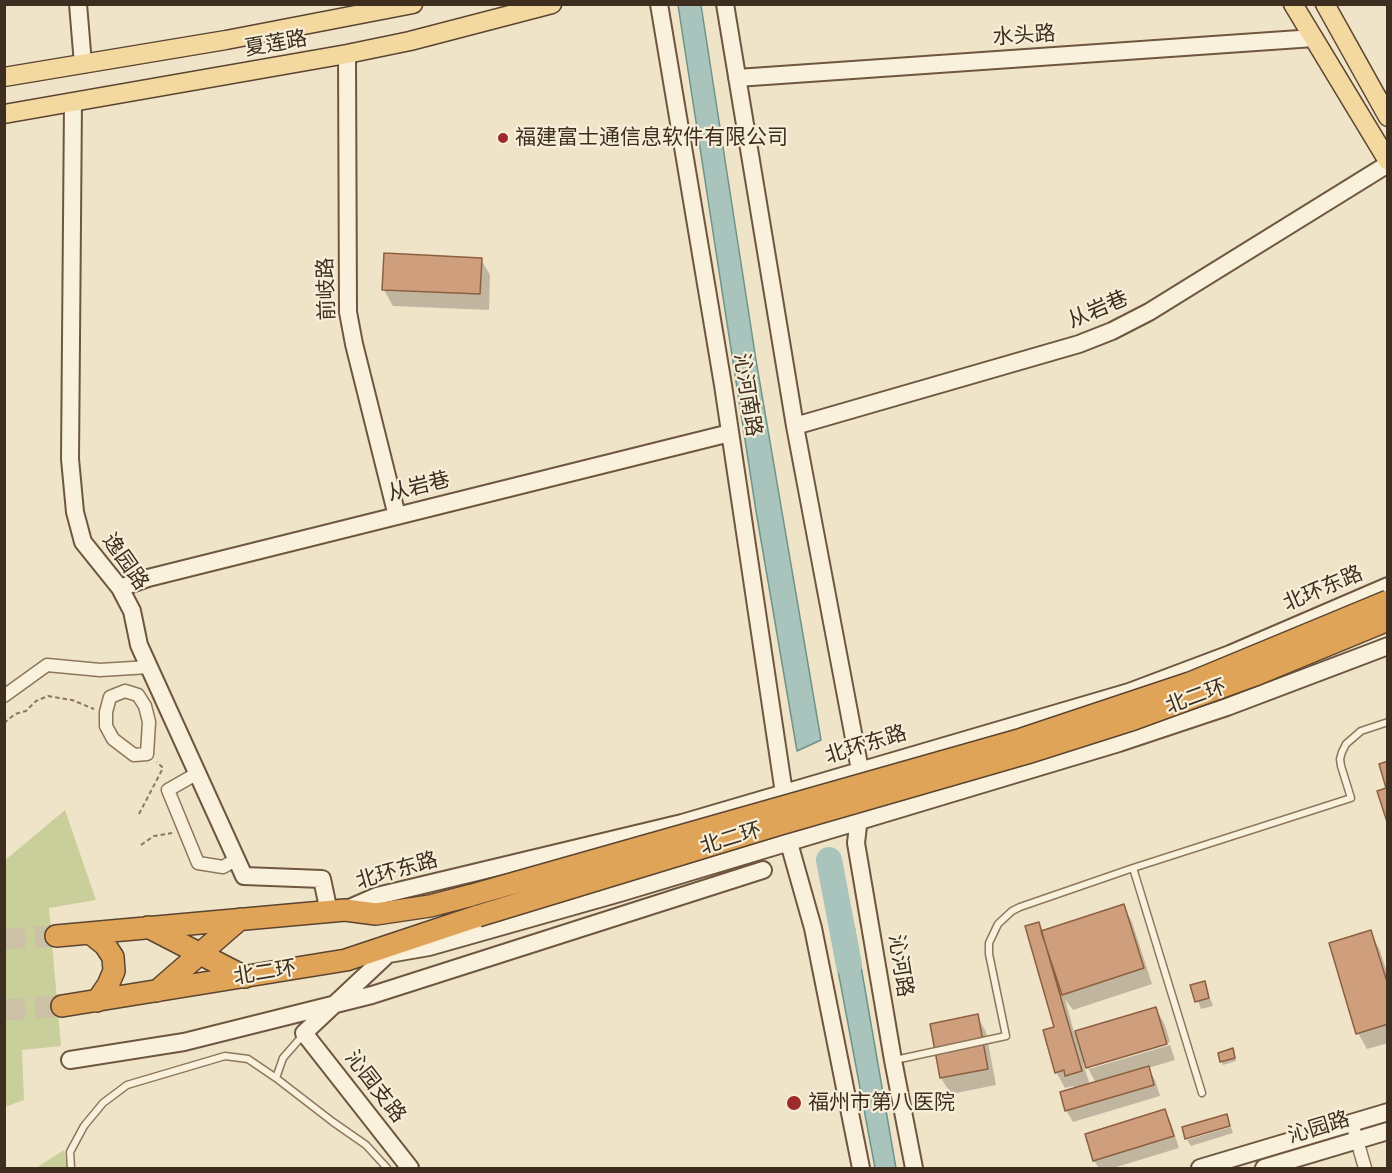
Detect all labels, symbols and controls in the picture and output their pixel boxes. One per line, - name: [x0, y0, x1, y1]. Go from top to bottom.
- street label: 水头路: [992, 21, 1056, 51]
- street label: 夏莲路: [243, 26, 309, 62]
- place label: 福建富士通信息软件有限公司: [515, 125, 788, 151]
- marker: 福建富士通信息软件有限公司: [496, 131, 510, 145]
- street label: 前岐路: [313, 257, 341, 321]
- street label: 从岩巷: [1064, 286, 1132, 334]
- street label: 沁河南路: [728, 352, 766, 438]
- street label: 从岩巷: [385, 467, 453, 507]
- street label: 逸园路: [97, 529, 153, 595]
- street label: 北环东路: [1279, 561, 1367, 617]
- street label: 北二环: [1162, 674, 1230, 720]
- street label: 北环东路: [822, 721, 910, 769]
- street label: 北二环: [697, 818, 765, 860]
- street label: 北环东路: [353, 847, 441, 895]
- street label: 沁河路: [883, 933, 917, 999]
- street label: 北二环: [232, 956, 298, 990]
- street label: 沁园支路: [339, 1046, 411, 1128]
- place label: 福州市第八医院: [808, 1090, 955, 1116]
- marker: 福州市第八医院: [785, 1094, 803, 1112]
- street label: 沁园路: [1285, 1107, 1353, 1149]

